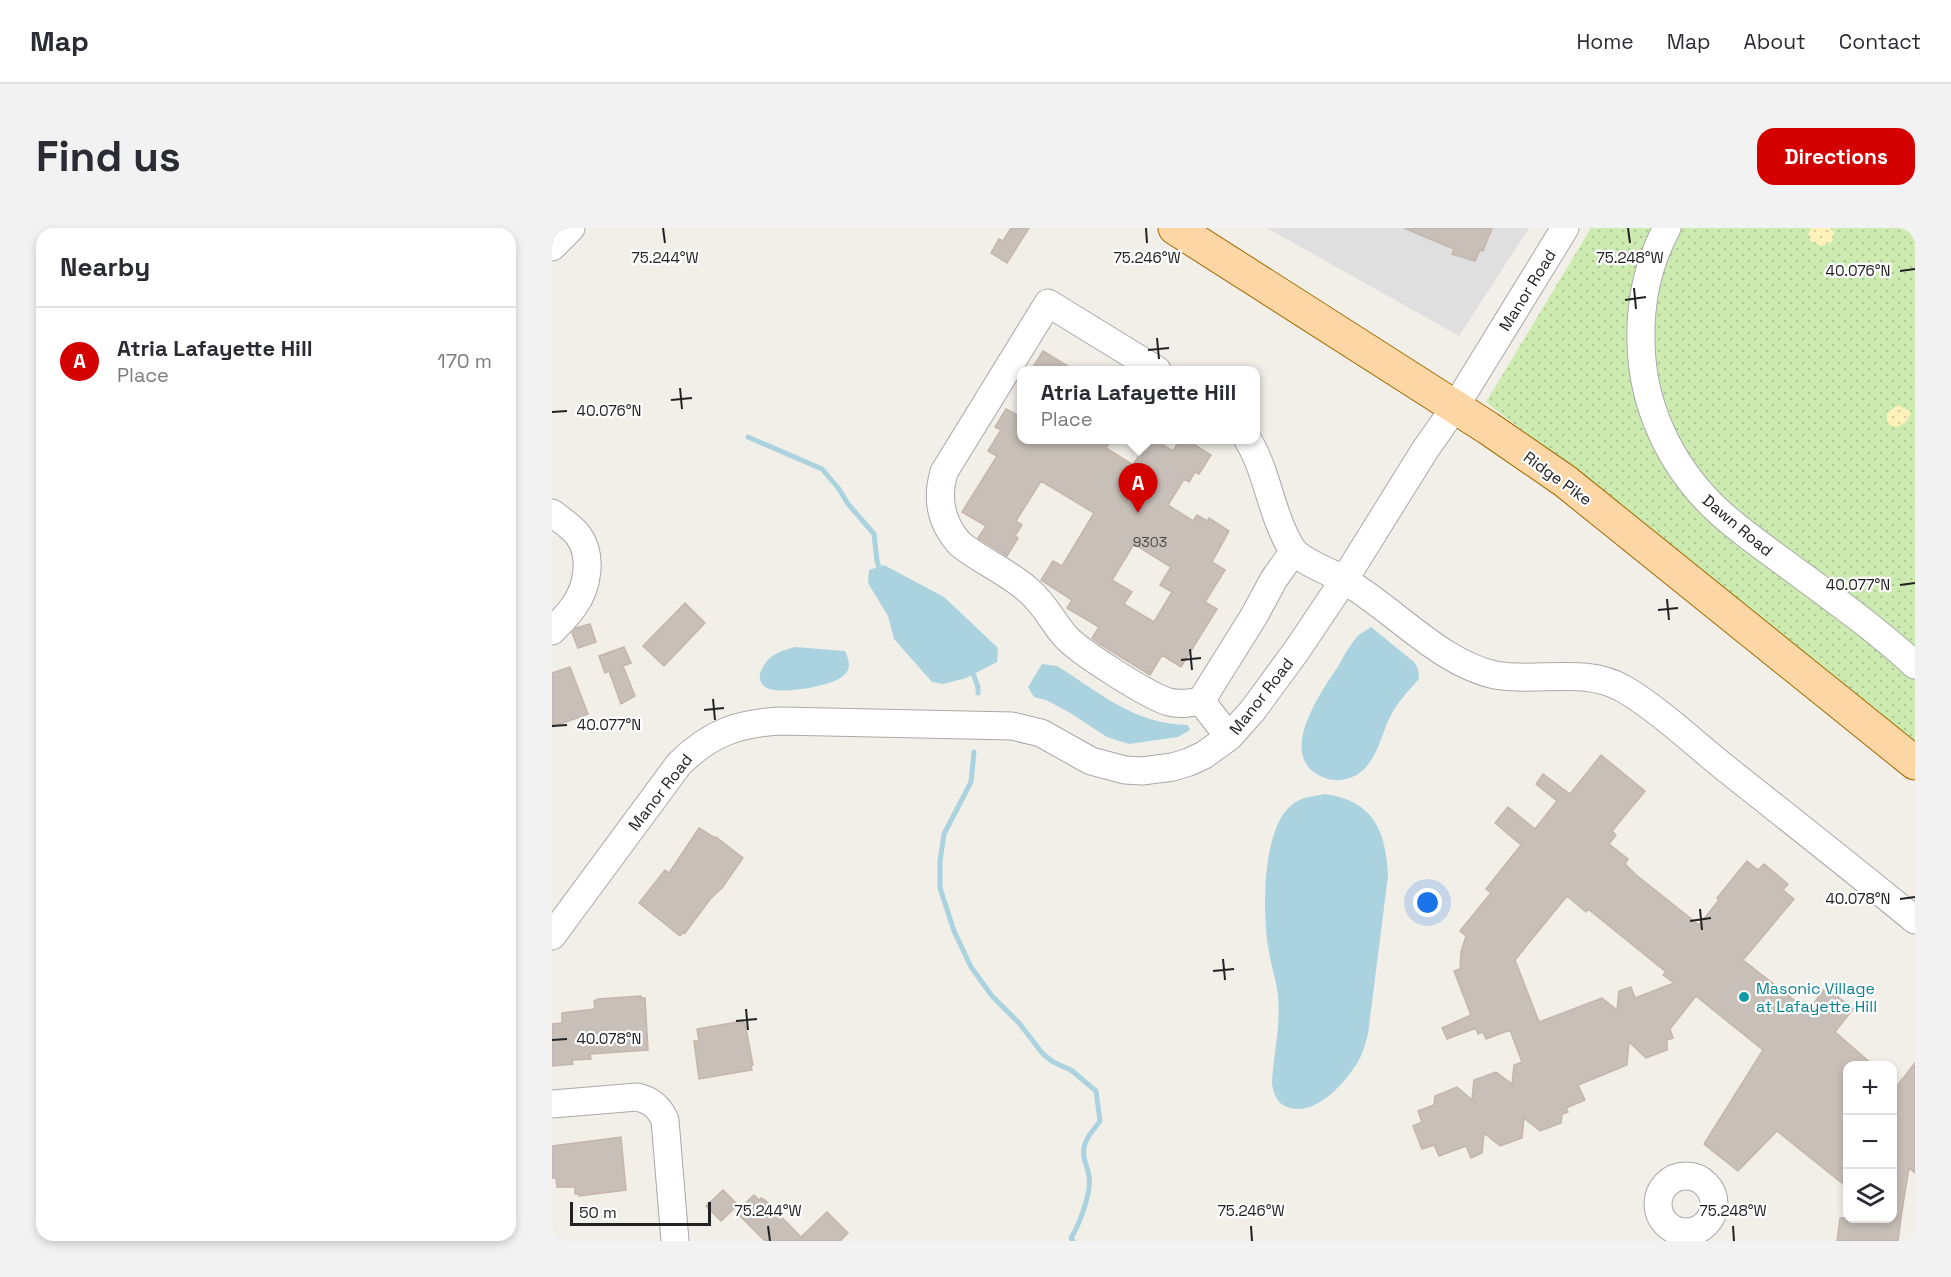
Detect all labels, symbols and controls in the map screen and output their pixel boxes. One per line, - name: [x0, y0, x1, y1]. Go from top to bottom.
- text: Map: [30, 23, 89, 59]
- text: Home: [1576, 28, 1634, 55]
- text: Map: [1667, 28, 1711, 55]
- text: About: [1744, 28, 1806, 55]
- text: Contact: [1839, 28, 1921, 55]
- button: Directions: [1757, 128, 1915, 185]
- text: Find us: [36, 130, 181, 183]
- street label: Manor Road: [1494, 246, 1561, 335]
- text: 75.244°W: [631, 248, 699, 267]
- text: 75.246°W: [1113, 248, 1181, 267]
- text: 75.248°W: [1596, 248, 1664, 267]
- text: Nearby: [60, 250, 150, 284]
- text: 40.076°N: [1826, 261, 1890, 280]
- text: Atria Lafayette Hill: [117, 334, 313, 362]
- text: A: [73, 348, 86, 374]
- text: 170 m: [437, 348, 492, 374]
- text: Place: [117, 362, 169, 388]
- popup: [1017, 366, 1260, 444]
- text: Atria Lafayette Hill: [1041, 378, 1236, 406]
- text: 40.076°N: [577, 401, 641, 420]
- text: Place: [1041, 406, 1093, 432]
- street label: Ridge Pike: [1519, 447, 1596, 510]
- pin: A: [1118, 464, 1158, 513]
- street label: Dawn Road: [1698, 490, 1777, 561]
- house number: 9303: [1133, 533, 1167, 551]
- text: 40.077°N: [1826, 575, 1890, 594]
- street label: Manor Road: [1225, 654, 1298, 739]
- text: 40.077°N: [577, 715, 641, 734]
- street label: Manor Road: [624, 750, 697, 835]
- your location: [1413, 888, 1442, 917]
- text: 40.078°N: [1825, 889, 1891, 908]
- place label: Masonic Village at Lafayette Hill: [1756, 978, 1877, 1017]
- marker: Masonic Village at Lafayette Hill: [1737, 990, 1751, 1004]
- text: 40.078°N: [576, 1029, 642, 1048]
- map controls: [1843, 1061, 1897, 1223]
- button: +: [1843, 1061, 1897, 1115]
- button: −: [1843, 1115, 1897, 1169]
- button: layers: [1843, 1169, 1897, 1223]
- scale bar: [570, 1199, 711, 1226]
- text: 75.244°W: [734, 1201, 802, 1220]
- text: 75.246°W: [1217, 1201, 1285, 1220]
- text: 75.248°W: [1699, 1201, 1767, 1220]
- text: 50 m: [579, 1202, 617, 1223]

